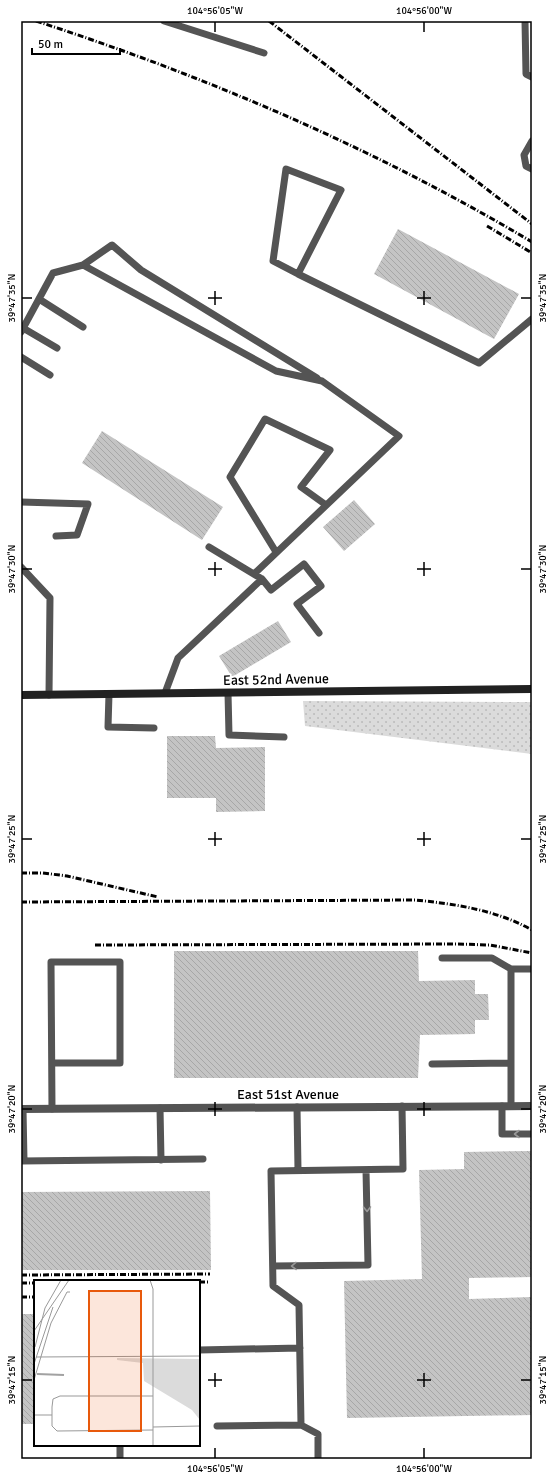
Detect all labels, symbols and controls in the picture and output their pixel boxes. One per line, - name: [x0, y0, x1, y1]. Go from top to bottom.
- text: 104°56'05"W: [187, 5, 243, 17]
- text: 104°56'00"W: [396, 5, 452, 17]
- scale bar: [32, 30, 120, 56]
- text: 50 m: [38, 37, 63, 52]
- text: 39°47'35"N: [6, 274, 18, 322]
- text: 39°47'35"N: [537, 274, 549, 322]
- text: 39°47'30"N: [6, 545, 18, 593]
- text: 39°47'30"N: [537, 545, 549, 593]
- street label: East 52nd Avenue: [223, 670, 329, 689]
- text: 39°47'25"N: [6, 815, 18, 863]
- text: 39°47'25"N: [537, 815, 549, 863]
- text: 39°47'20"N: [6, 1085, 18, 1133]
- text: 39°47'20"N: [537, 1085, 549, 1133]
- street label: East 51st Avenue: [237, 1086, 339, 1103]
- one-way arrow: [514, 1130, 520, 1138]
- one-way arrow: [363, 1206, 371, 1212]
- one-way arrow: [291, 1262, 297, 1270]
- inset map: [34, 1280, 200, 1446]
- text: 39°47'15"N: [6, 1356, 18, 1404]
- text: 39°47'15"N: [537, 1356, 549, 1404]
- text: 104°56'05"W: [187, 1463, 243, 1475]
- text: 104°56'00"W: [396, 1463, 452, 1475]

